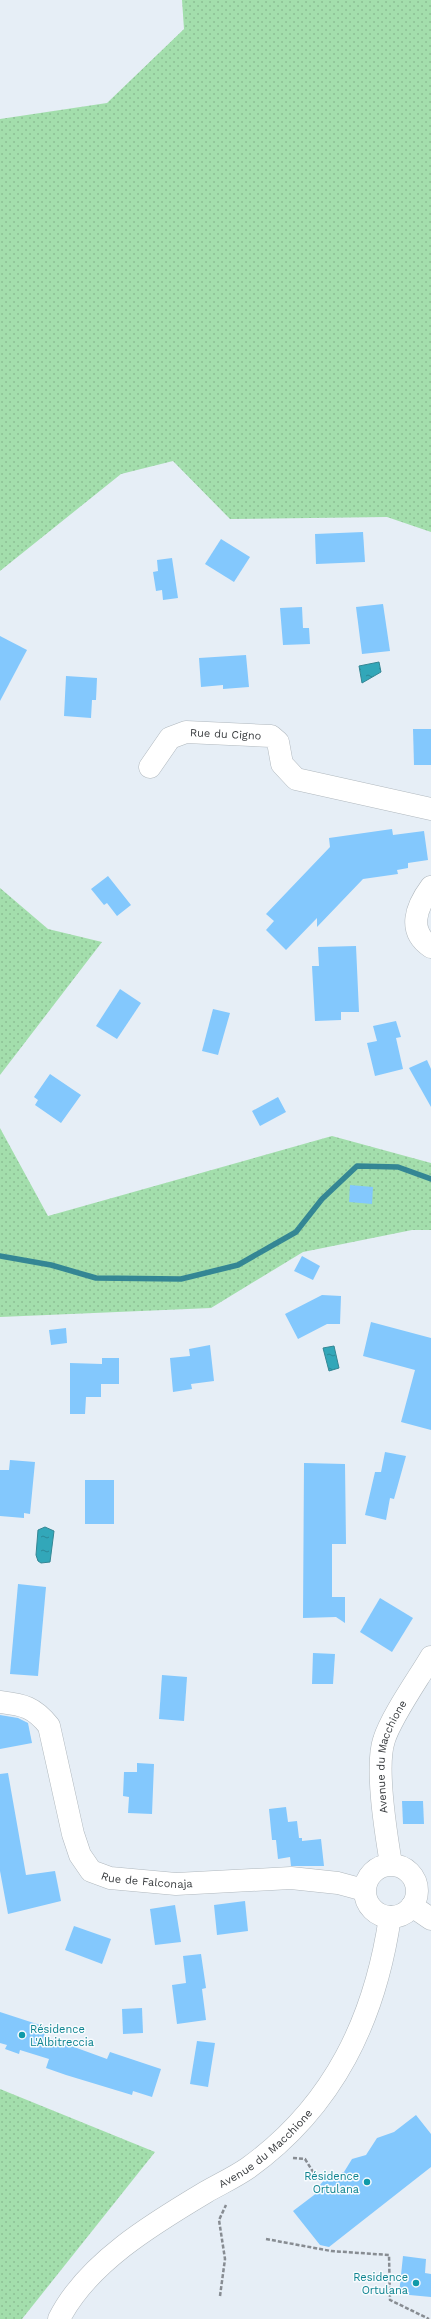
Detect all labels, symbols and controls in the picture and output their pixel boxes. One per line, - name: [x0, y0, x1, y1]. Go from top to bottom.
- street label: Rue du Cigno: [190, 726, 262, 742]
- street label: Avenue du Macchione: [374, 1698, 409, 1814]
- street label: Rue de Falconaja: [99, 1869, 193, 1891]
- place label: Résidence L'Albitreccia: [30, 2023, 94, 2049]
- marker: Résidence L'Albitreccia: [17, 2030, 27, 2040]
- street label: Avenue du Macchione: [216, 2106, 315, 2190]
- place label: Résidence Ortulana: [304, 2170, 359, 2196]
- marker: Résidence Ortulana: [362, 2177, 372, 2187]
- place label: Residence Ortulana: [353, 2271, 408, 2297]
- marker: Residence Ortulana: [411, 2278, 421, 2288]

